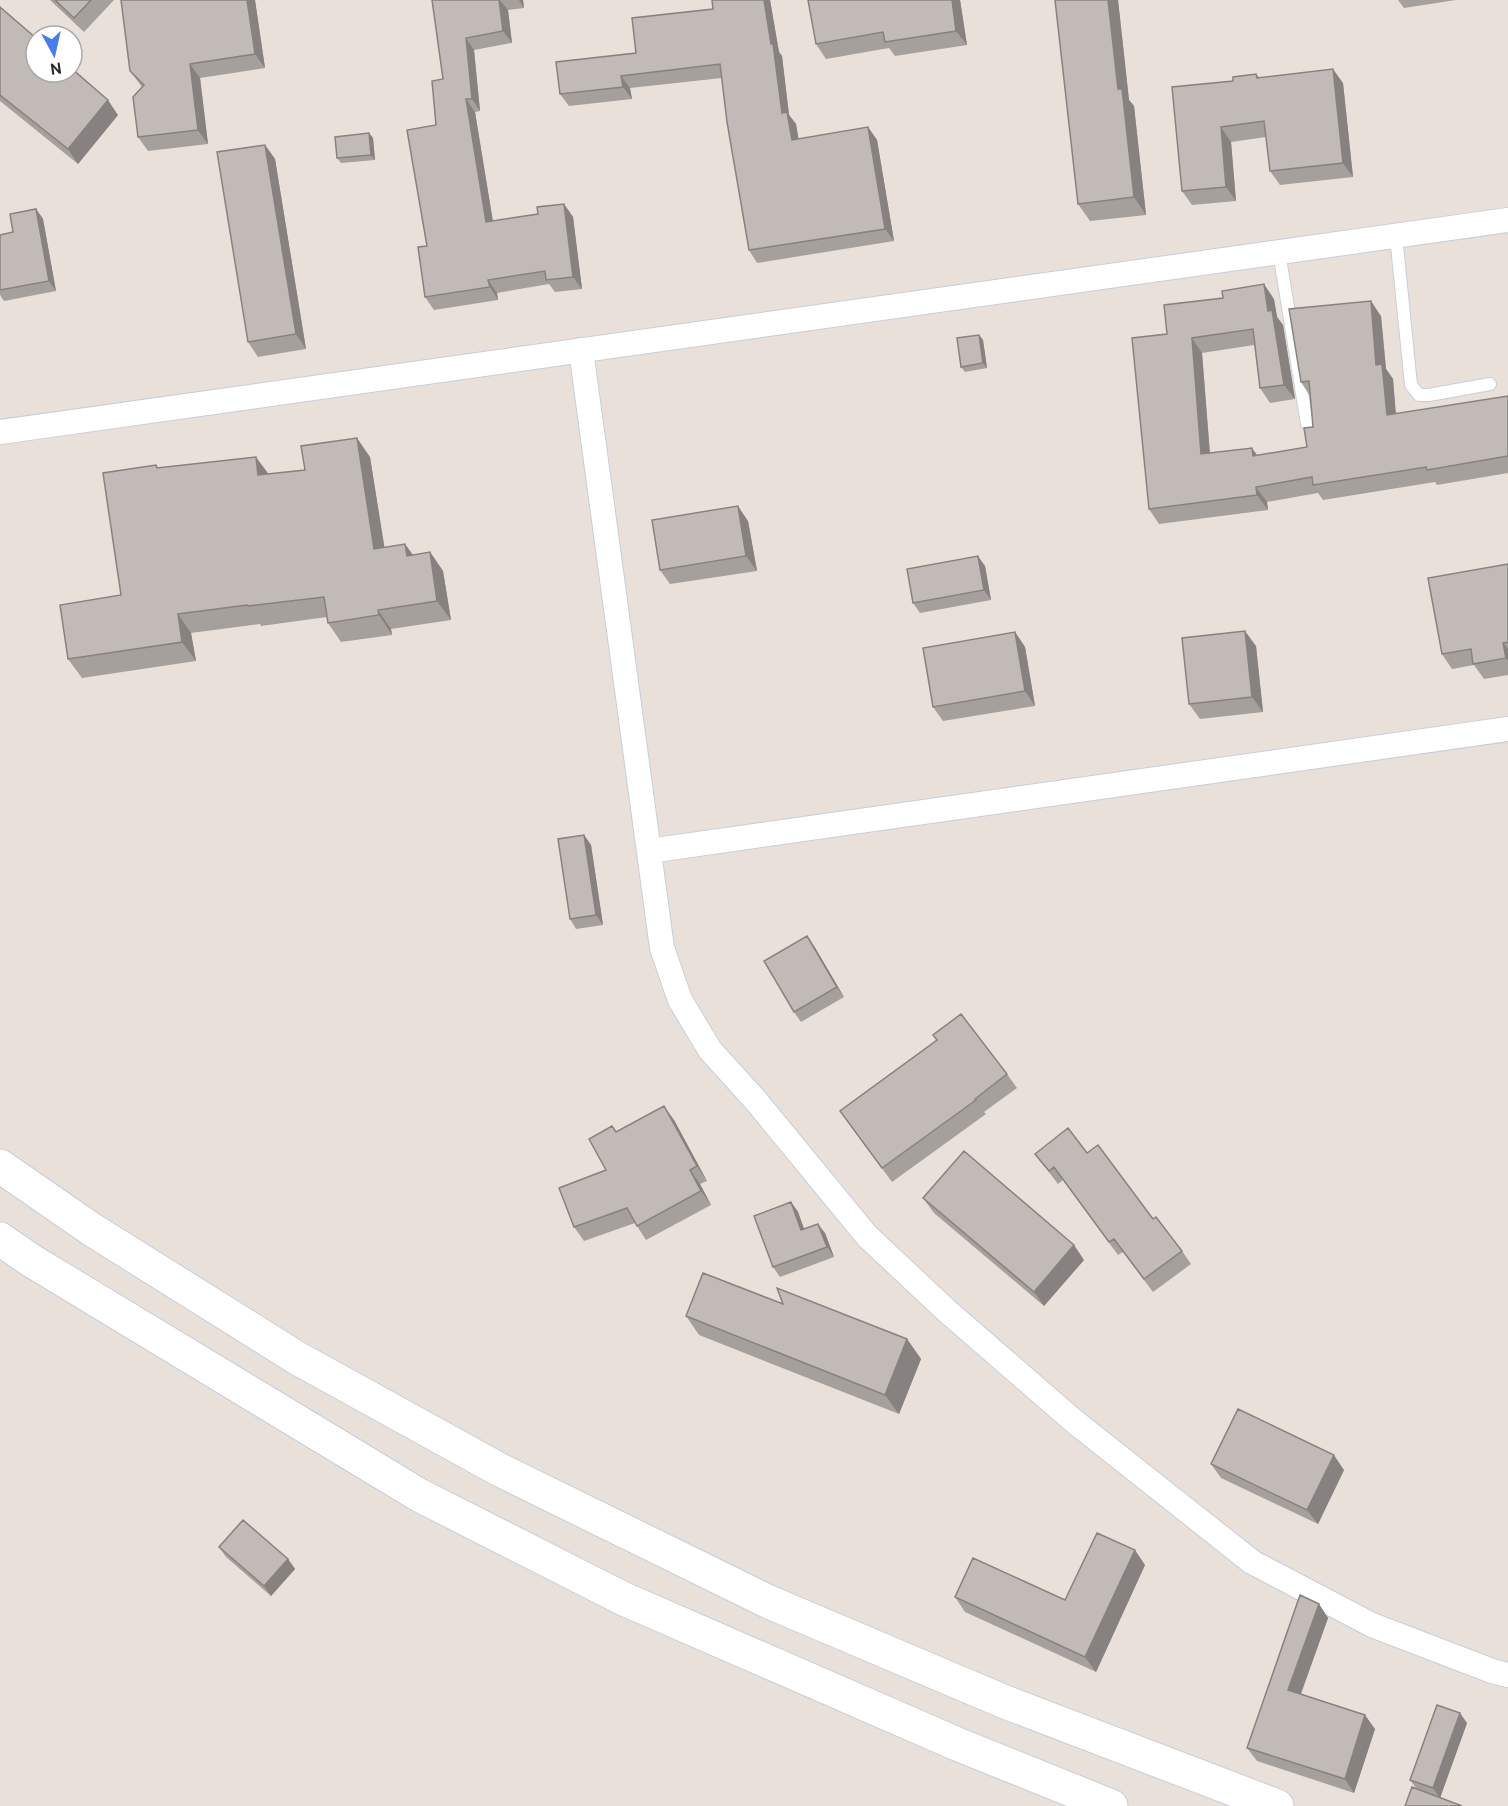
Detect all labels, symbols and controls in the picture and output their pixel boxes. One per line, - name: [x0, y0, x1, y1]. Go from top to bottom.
- north arrow: [24, 24, 84, 84]
- text: N: [49, 58, 63, 79]

